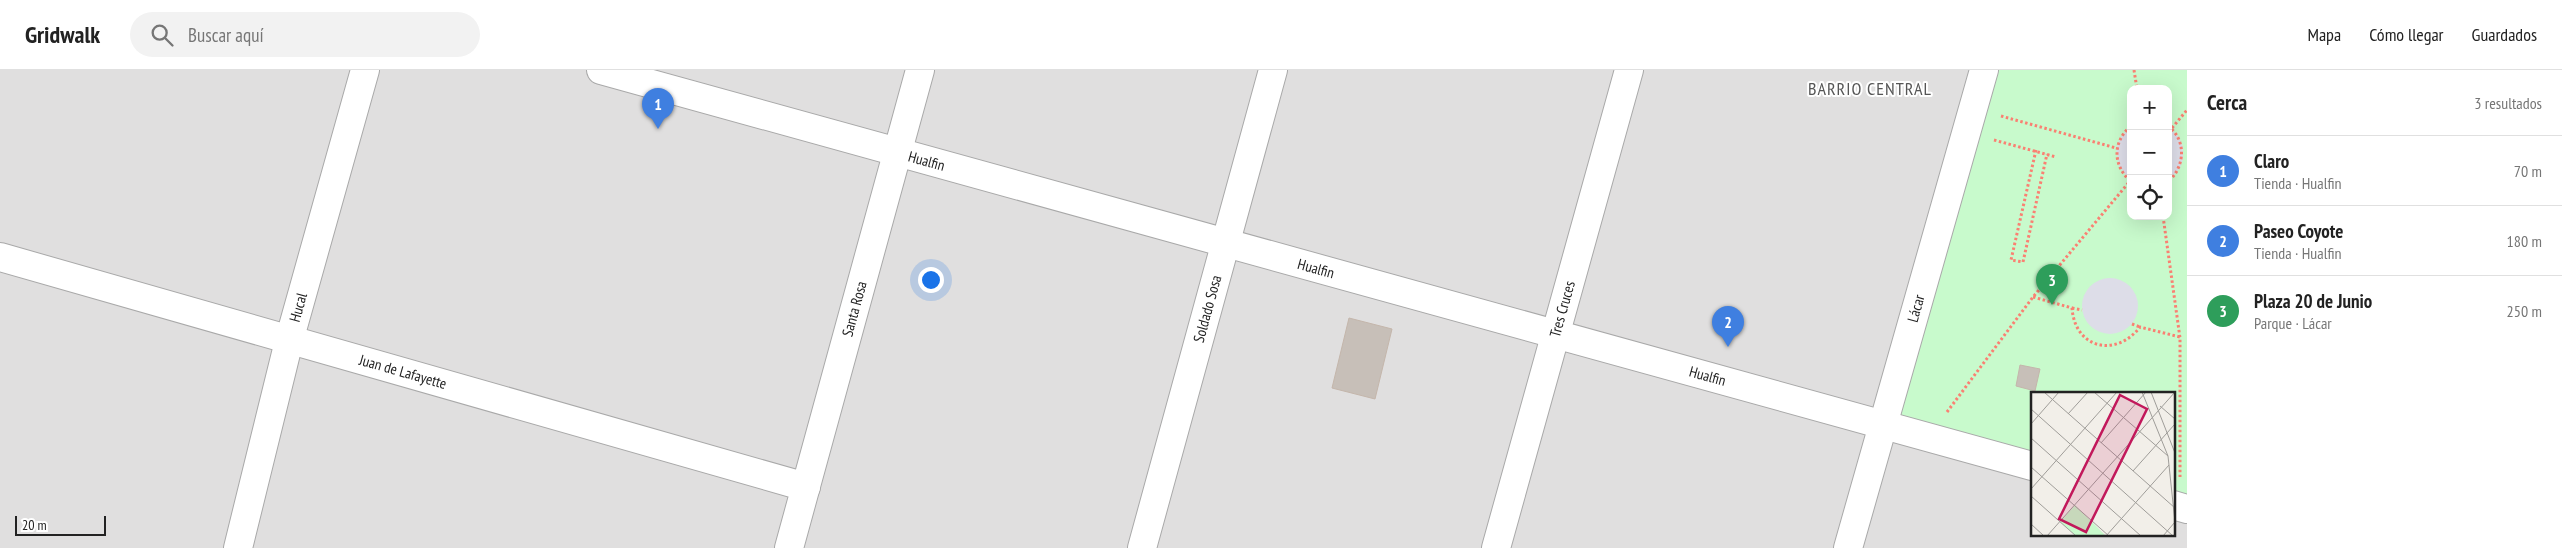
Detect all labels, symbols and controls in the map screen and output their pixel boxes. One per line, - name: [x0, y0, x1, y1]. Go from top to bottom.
- search box: [130, 12, 480, 57]
- text: Gridwalk: [25, 19, 100, 50]
- icon: search: [148, 21, 176, 49]
- text: Buscar aquí: [188, 23, 264, 47]
- text: Mapa: [2307, 23, 2341, 46]
- text: Cómo llegar: [2369, 23, 2444, 46]
- text: Guardados: [2472, 23, 2537, 46]
- district label: BARRIO CENTRAL: [1808, 77, 1932, 100]
- map controls: [2127, 85, 2172, 220]
- button: +: [2127, 85, 2172, 130]
- pin: 1: [642, 88, 674, 129]
- text: Cerca: [2207, 89, 2247, 116]
- text: 3 resultados: [2474, 93, 2542, 113]
- button: −: [2127, 130, 2172, 175]
- street label: Hualfin: [906, 147, 947, 175]
- text: Claro: [2254, 149, 2289, 173]
- text: 1: [2219, 161, 2227, 181]
- text: 70 m: [2514, 161, 2542, 181]
- text: Tienda · Hualfin: [2254, 173, 2341, 193]
- button: locate: [2127, 175, 2172, 220]
- text: Paseo Coyote: [2254, 219, 2343, 243]
- text: 2: [2219, 231, 2227, 251]
- text: 180 m: [2507, 231, 2542, 251]
- text: Tienda · Hualfin: [2254, 243, 2341, 263]
- street label: Hualfin: [1296, 254, 1336, 282]
- pin: 3: [2036, 264, 2068, 305]
- your location: [918, 267, 944, 293]
- street label: Soldado Sosa: [1189, 273, 1225, 345]
- street label: Santa Rosa: [837, 279, 871, 338]
- street label: Tres Cruces: [1545, 279, 1579, 339]
- text: Plaza 20 de Junio: [2254, 289, 2372, 313]
- street label: Hucal: [285, 290, 311, 324]
- street label: Lácar: [1903, 292, 1929, 324]
- text: 3: [2219, 301, 2227, 321]
- text: 250 m: [2507, 301, 2542, 321]
- pin: 2: [1712, 306, 1744, 347]
- text: Parque · Lácar: [2254, 313, 2332, 333]
- street label: Juan de Lafayette: [356, 350, 449, 393]
- street label: Hualfin: [1687, 362, 1728, 390]
- inset map: [2031, 392, 2174, 536]
- scale bar: [15, 513, 106, 536]
- text: 20 m: [22, 516, 47, 534]

